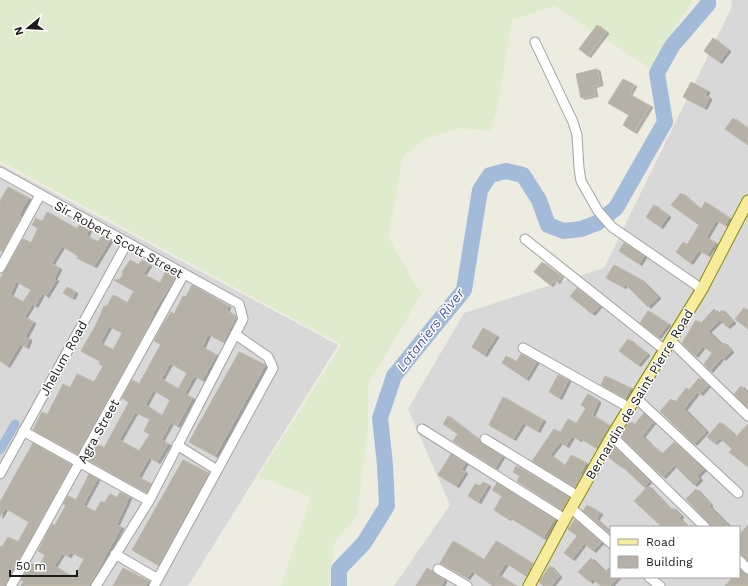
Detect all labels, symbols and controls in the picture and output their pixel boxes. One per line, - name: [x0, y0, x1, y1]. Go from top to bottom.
- north arrow: [8, 8, 48, 48]
- text: N: [12, 25, 26, 37]
- street label: Sir Robert Scott Street: [52, 198, 186, 281]
- water label: Lataniers River: [393, 285, 468, 375]
- street label: Bernardin de Saint Pierre Road: [583, 306, 696, 482]
- street label: Jhelum Road: [37, 318, 90, 398]
- street label: Agra Street: [75, 396, 123, 466]
- legend: [610, 526, 740, 578]
- text: Road: [646, 535, 675, 549]
- scale bar: [10, 552, 77, 578]
- text: Building: [646, 555, 693, 569]
- text: 50 m: [16, 559, 46, 573]

